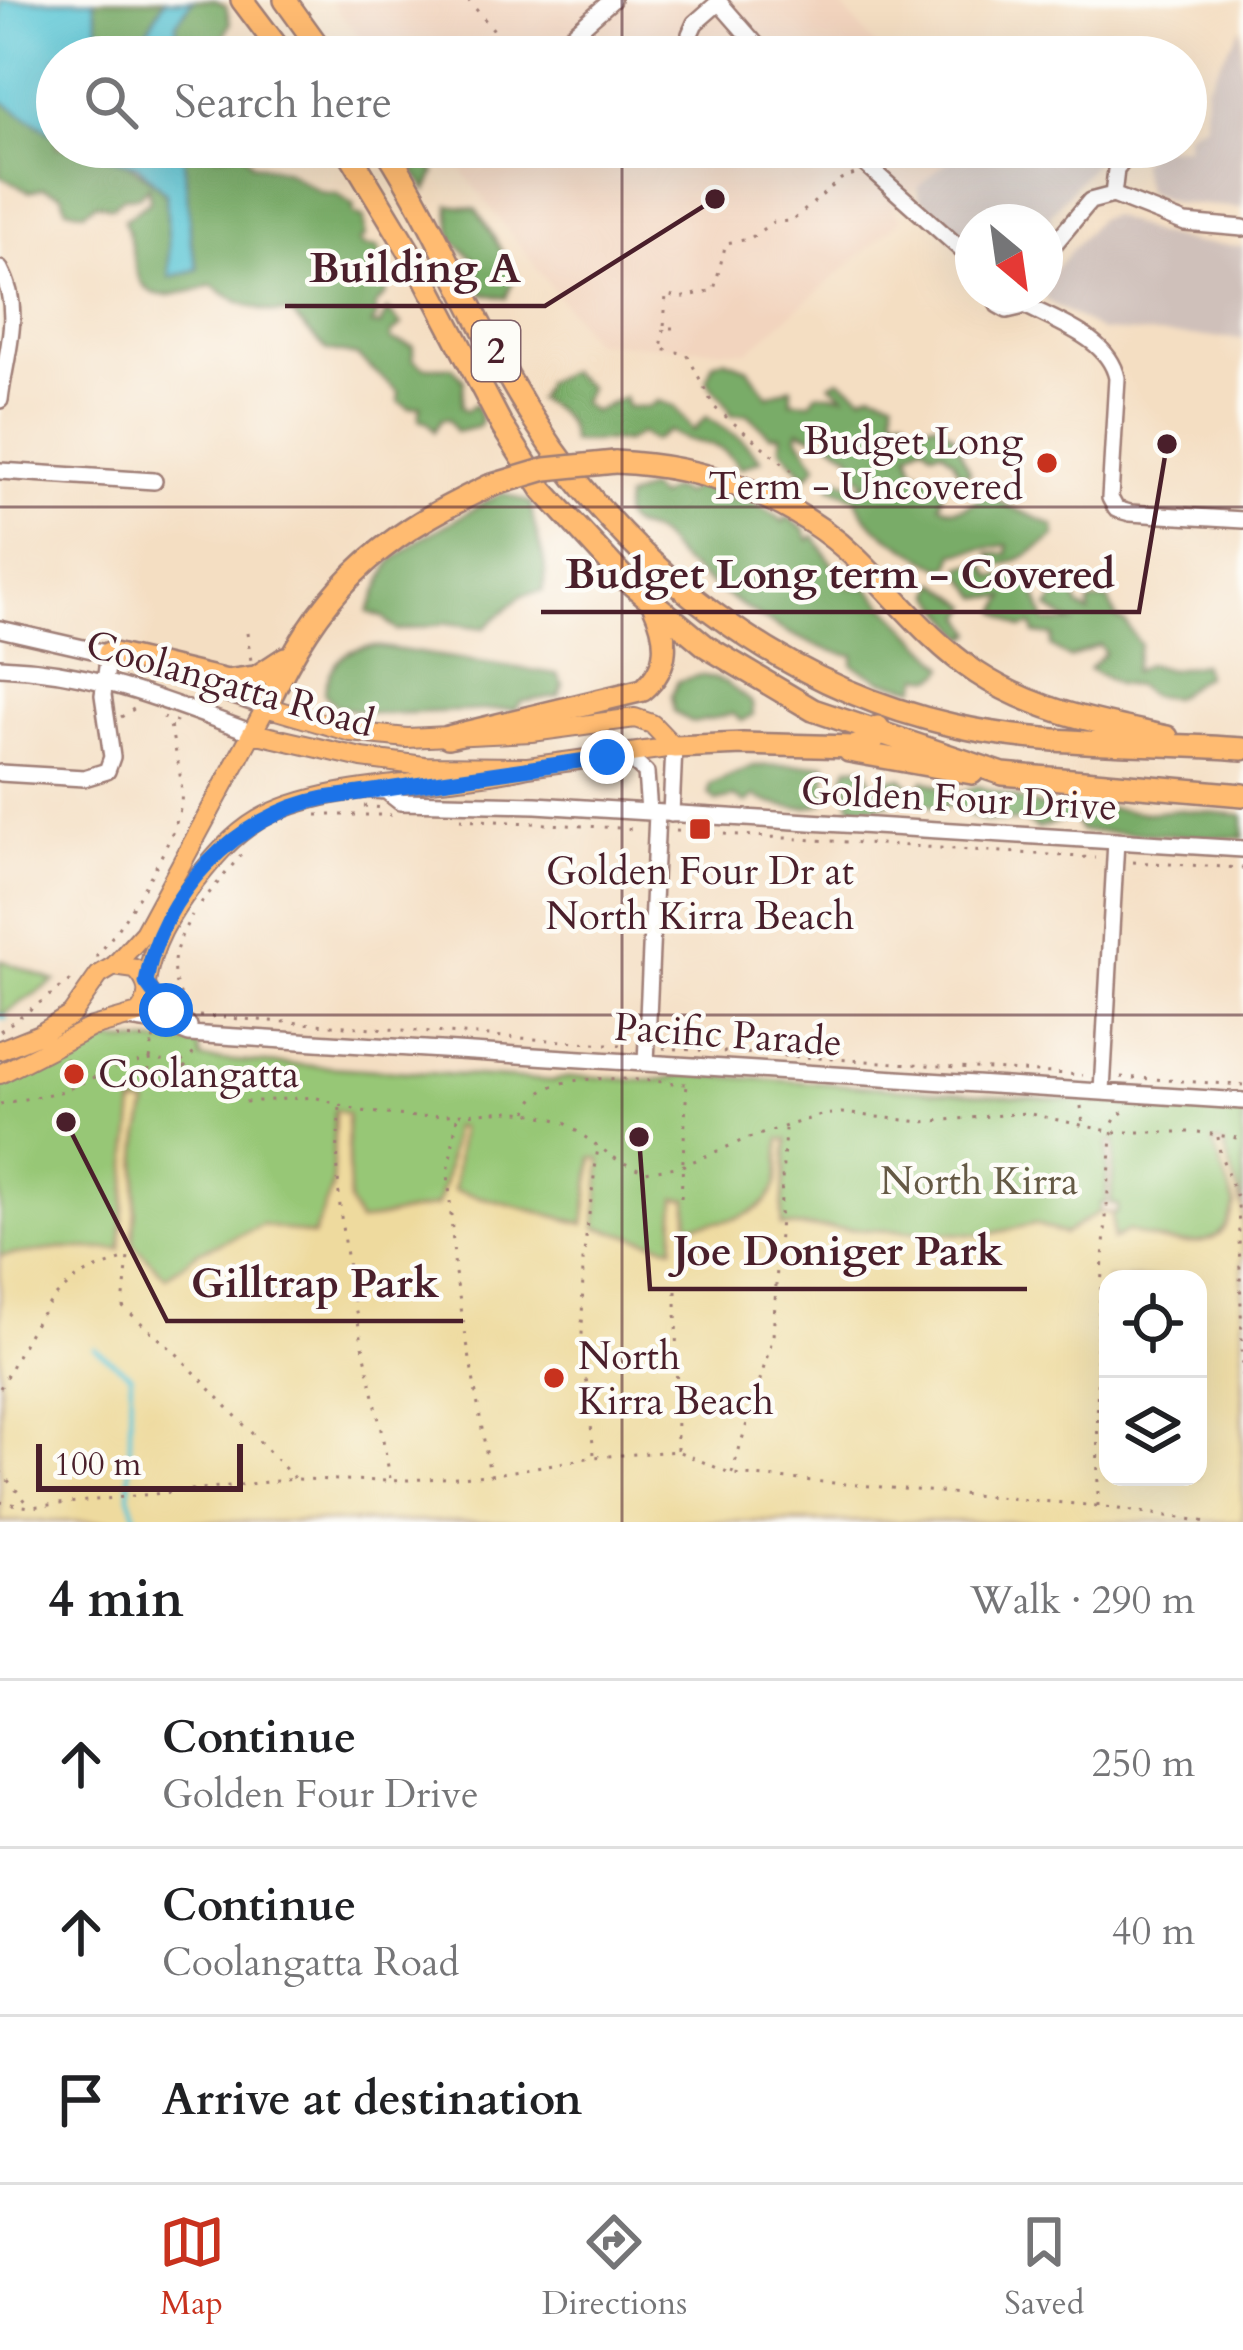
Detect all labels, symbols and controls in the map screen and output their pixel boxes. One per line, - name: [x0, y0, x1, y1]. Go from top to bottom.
- search box: [36, 36, 1207, 168]
- icon: search: [78, 69, 144, 135]
- text: Search here: [174, 72, 392, 133]
- north arrow: [955, 204, 1063, 312]
- callout: Building A: [285, 228, 545, 306]
- text: Building A: [309, 240, 521, 297]
- road number: 2: [472, 321, 520, 381]
- place label: Budget Long Term - Uncovered: [708, 415, 1023, 513]
- marker: Budget Long Term - Uncovered: [1034, 450, 1060, 476]
- callout: Budget Long term - Covered: [541, 534, 1139, 612]
- text: Budget Long term - Covered: [565, 546, 1115, 603]
- street label: Coolangatta Road: [80, 618, 380, 751]
- route end: [580, 730, 634, 784]
- street label: Golden Four Drive: [799, 764, 1119, 834]
- marker: Golden Four Dr at North Kirra Beach: [687, 816, 713, 842]
- place label: Golden Four Dr at North Kirra Beach: [546, 845, 854, 943]
- route start: [139, 983, 193, 1037]
- street label: Pacific Parade: [612, 1001, 844, 1069]
- place label: Coolangatta: [98, 1048, 299, 1101]
- marker: Coolangatta: [61, 1061, 87, 1087]
- park label: North Kirra: [880, 1155, 1078, 1208]
- callout: Joe Doniger Park: [650, 1211, 1027, 1289]
- text: Joe Doniger Park: [667, 1223, 1003, 1280]
- callout: Gilltrap Park: [167, 1243, 463, 1321]
- text: Gilltrap Park: [191, 1255, 439, 1312]
- map controls: [1099, 1270, 1207, 1486]
- button: locate: [1099, 1270, 1207, 1378]
- place label: North Kirra Beach: [578, 1330, 774, 1428]
- marker: North Kirra Beach: [541, 1365, 567, 1391]
- button: layers: [1099, 1378, 1207, 1486]
- scale bar: [36, 1438, 243, 1491]
- text: 100 m: [54, 1442, 141, 1487]
- text: 4 min: [48, 1565, 184, 1635]
- text: Walk · 290 m: [970, 1574, 1195, 1627]
- text: Continue: [162, 1707, 356, 1768]
- icon: ahead: [48, 1731, 114, 1797]
- text: 250 m: [1092, 1737, 1195, 1790]
- text: Golden Four Drive: [162, 1768, 479, 1821]
- text: Continue: [162, 1875, 356, 1936]
- icon: ahead: [48, 1899, 114, 1965]
- text: 40 m: [1112, 1905, 1195, 1958]
- text: Coolangatta Road: [162, 1936, 459, 1989]
- icon: arrive: [48, 2067, 114, 2133]
- text: Arrive at destination: [162, 2069, 582, 2130]
- tab: Map: [159, 2209, 225, 2326]
- tab: Directions: [542, 2209, 687, 2326]
- tab: Saved: [1004, 2209, 1084, 2326]

